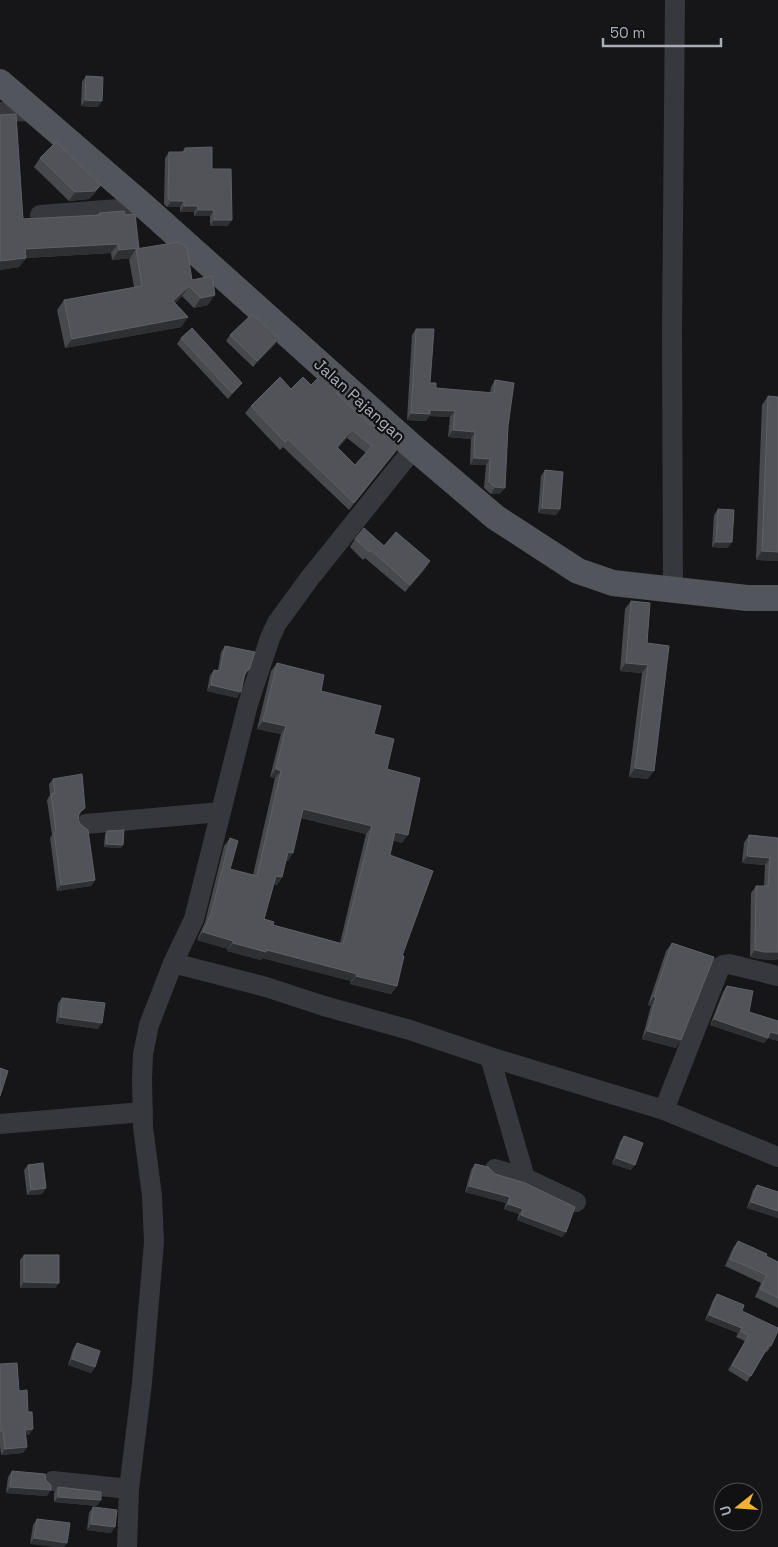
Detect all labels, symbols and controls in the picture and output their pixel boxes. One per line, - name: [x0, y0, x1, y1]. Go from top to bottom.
- scale bar: [603, 15, 720, 47]
- text: 50 m: [610, 23, 645, 42]
- street label: Jalan Pajangan: [309, 354, 410, 447]
- north arrow: [713, 1482, 763, 1532]
- text: U: [716, 1504, 736, 1518]

